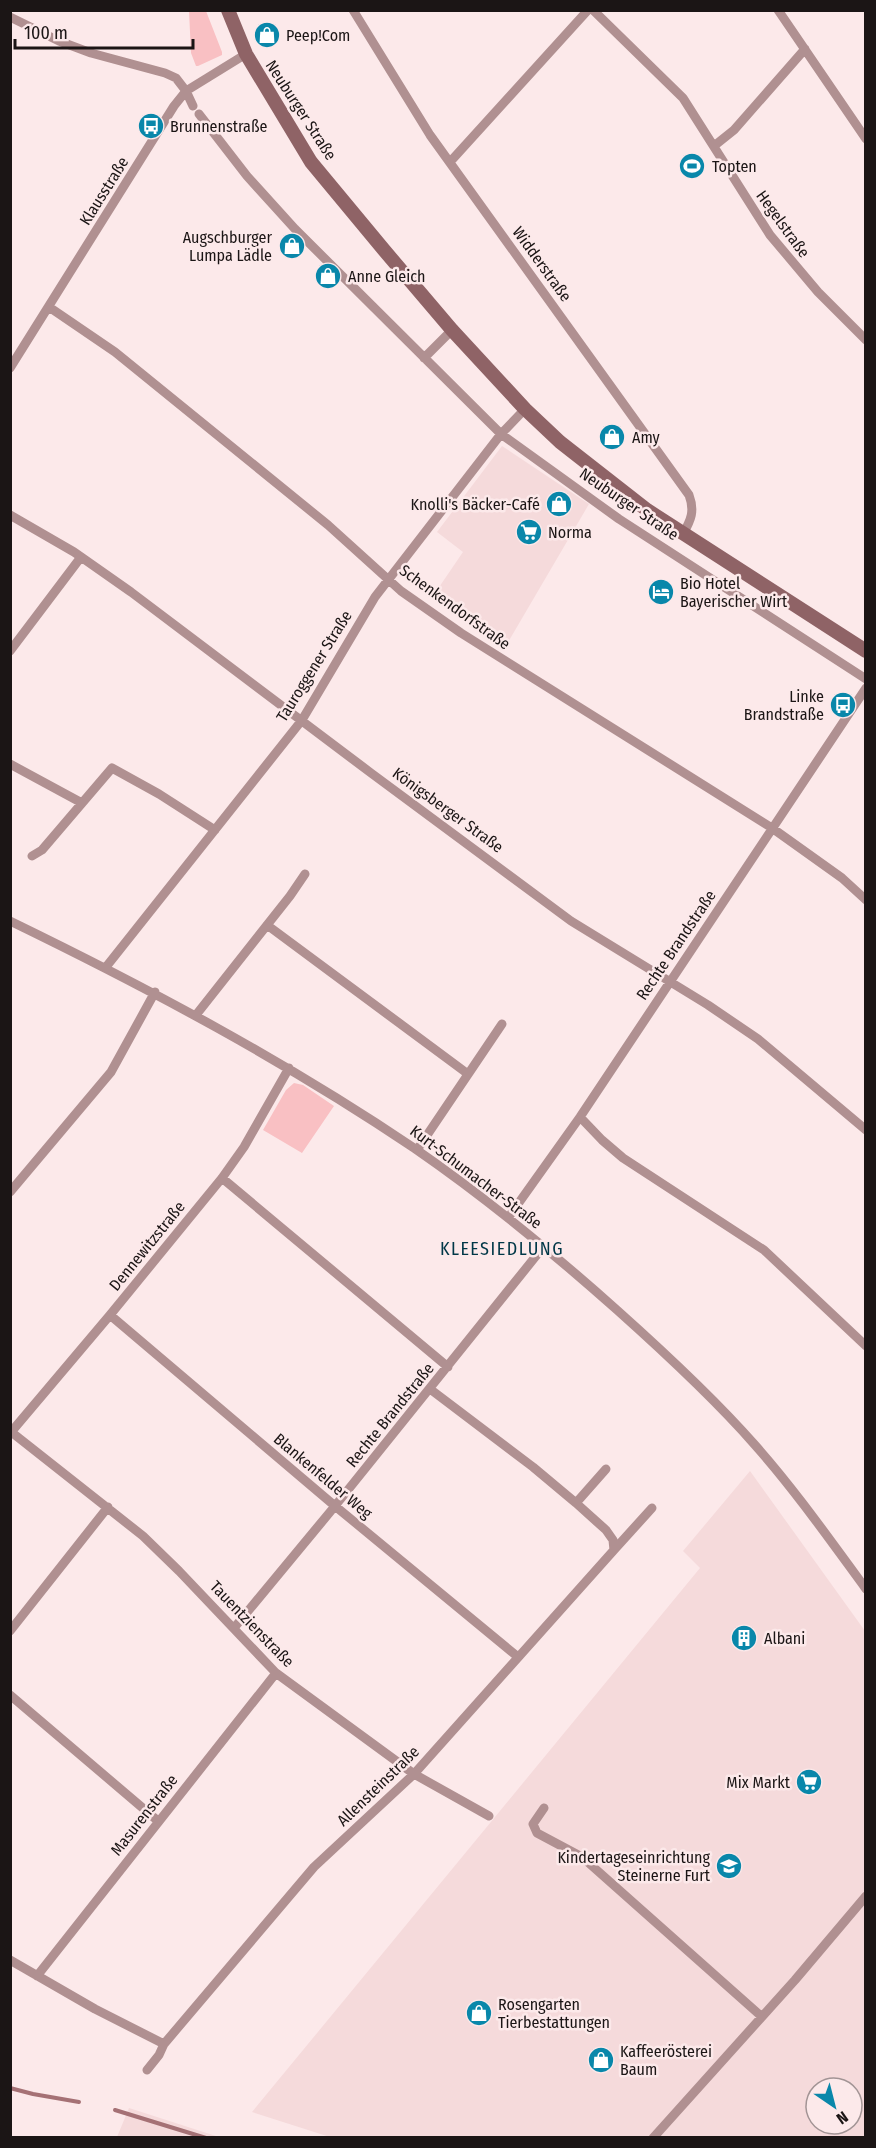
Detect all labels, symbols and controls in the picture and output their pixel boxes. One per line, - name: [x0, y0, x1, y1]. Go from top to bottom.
- scale bar: [15, 12, 194, 50]
- shop icon: Peep!Com: [252, 20, 282, 50]
- text: 100 m: [24, 22, 68, 44]
- place label: Peep!Com: [286, 26, 350, 45]
- street label: Neuburger Straße: [262, 56, 340, 164]
- bus stop icon: Brunnenstraße: [136, 111, 166, 141]
- place label: Brunnenstraße: [170, 117, 267, 136]
- sports icon: Topten: [677, 151, 707, 181]
- street label: Klausstraße: [76, 153, 132, 229]
- place label: Topten: [712, 157, 757, 176]
- street label: Hegelstraße: [752, 187, 814, 261]
- street label: Widderstraße: [508, 223, 576, 305]
- place label: Augschburger Lumpa Lädle: [183, 228, 272, 265]
- shop icon: Augschburger Lumpa Lädle: [277, 231, 307, 261]
- shop icon: Anne Gleich: [313, 261, 343, 291]
- place label: Anne Gleich: [348, 267, 425, 286]
- shop icon: Amy: [597, 422, 627, 452]
- place label: Amy: [632, 428, 661, 447]
- street label: Neuburger Straße: [576, 464, 682, 544]
- shop icon: Knolli's Bäcker-Café: [544, 489, 574, 519]
- place label: Knolli's Bäcker-Café: [410, 495, 540, 514]
- supermarket icon: Norma: [514, 517, 544, 547]
- place label: Norma: [548, 523, 592, 542]
- street label: Schenkendorfstraße: [396, 560, 514, 654]
- place label: Bio Hotel Bayerischer Wirt: [680, 574, 788, 611]
- hotel icon: Bio Hotel Bayerischer Wirt: [646, 577, 676, 607]
- street label: Tauroggener Straße: [272, 607, 356, 725]
- place label: Linke Brandstraße: [744, 687, 824, 724]
- bus stop icon: Linke Brandstraße: [828, 690, 858, 720]
- street label: Königsberger Straße: [389, 763, 507, 857]
- street label: Rechte Brandstraße: [632, 886, 720, 1004]
- street label: Kurt-Schumacher-Straße: [406, 1121, 546, 1233]
- street label: Dennewitzstraße: [105, 1197, 189, 1295]
- district label: KLEESIEDLUNG: [440, 1238, 564, 1260]
- street label: Rechte Brandstraße: [342, 1359, 438, 1471]
- street label: Blankenfelder Weg: [270, 1429, 376, 1523]
- street label: Tauentzienstraße: [206, 1577, 298, 1671]
- building icon: Albani: [729, 1623, 759, 1653]
- place label: Albani: [764, 1629, 805, 1648]
- street label: Allensteinstraße: [333, 1742, 423, 1830]
- supermarket icon: Mix Markt: [794, 1767, 824, 1797]
- street label: Masurenstraße: [107, 1771, 181, 1859]
- place label: Mix Markt: [726, 1773, 791, 1792]
- place label: Kindertageseinrichtung Steinerne Furt: [557, 1848, 711, 1885]
- school or university icon: Kindertageseinrichtung Steinerne Furt: [714, 1851, 744, 1881]
- place label: Rosengarten Tierbestattungen: [498, 1995, 610, 2032]
- shop icon: Rosengarten Tierbestattungen: [464, 1998, 494, 2028]
- place label: Kaffeerösterei Baum: [620, 2042, 712, 2079]
- shop icon: Kaffeerösterei Baum: [586, 2045, 616, 2075]
- north arrow: [804, 2076, 864, 2136]
- text: N: [833, 2107, 852, 2128]

